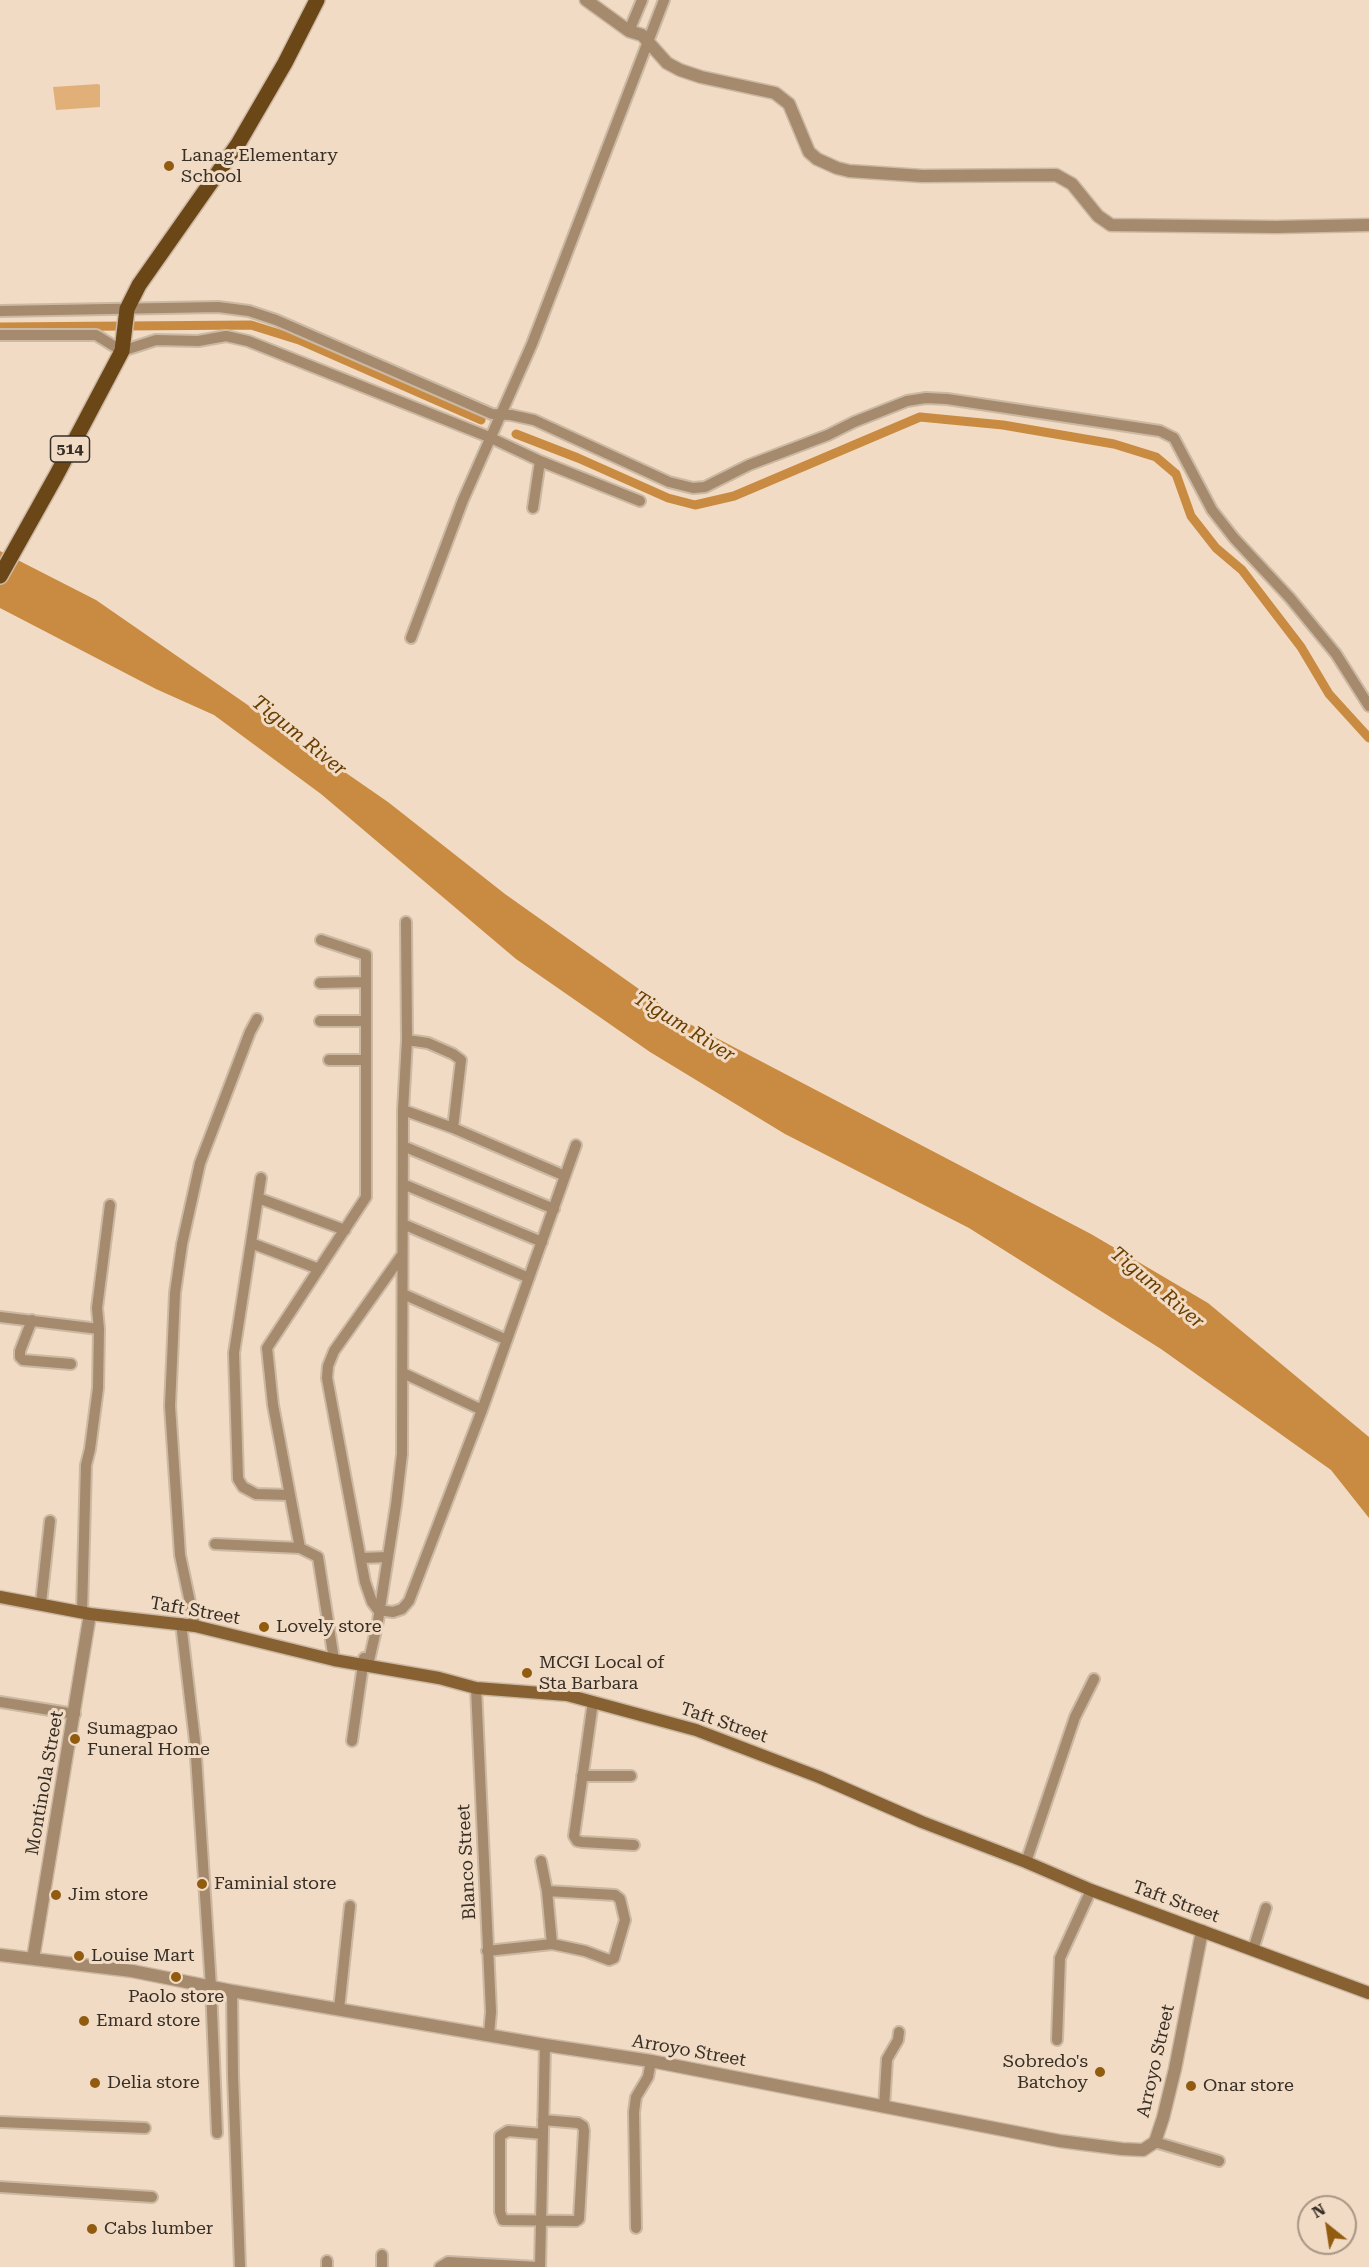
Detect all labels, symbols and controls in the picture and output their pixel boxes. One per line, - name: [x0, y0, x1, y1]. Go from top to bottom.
- place label: Lanag Elementary School: [181, 145, 338, 188]
- marker: Lanag Elementary School: [162, 159, 176, 173]
- road number: 514: [50, 436, 90, 462]
- water label: Tigum River: [247, 690, 351, 782]
- water label: Tigum River: [629, 986, 739, 1068]
- water label: Tigum River: [1105, 1242, 1209, 1334]
- street label: Taft Street: [148, 1592, 242, 1630]
- place label: Lovely store: [276, 1616, 382, 1638]
- marker: Lovely store: [257, 1620, 271, 1634]
- place label: MCGI Local of Sta Barbara: [539, 1652, 664, 1694]
- marker: MCGI Local of Sta Barbara: [520, 1666, 534, 1680]
- street label: Taft Street: [678, 1698, 770, 1748]
- street label: Montinola Street: [22, 1709, 68, 1857]
- place label: Sumagpao Funeral Home: [87, 1718, 210, 1760]
- marker: Sumagpao Funeral Home: [68, 1732, 82, 1746]
- street label: Blanco Street: [453, 1803, 481, 1921]
- place label: Faminial store: [214, 1873, 336, 1895]
- street label: Taft Street: [1130, 1876, 1222, 1928]
- marker: Faminial store: [195, 1877, 209, 1891]
- place label: Jim store: [68, 1884, 148, 1906]
- marker: Jim store: [49, 1888, 63, 1902]
- place label: Louise Mart: [91, 1945, 194, 1967]
- marker: Louise Mart: [72, 1949, 86, 1963]
- marker: Paolo store: [169, 1970, 183, 1984]
- place label: Paolo store: [128, 1986, 224, 2008]
- street label: Arroyo Street: [1132, 2002, 1180, 2120]
- place label: Emard store: [96, 2010, 200, 2032]
- marker: Emard store: [77, 2014, 91, 2028]
- street label: Arroyo Street: [630, 2030, 748, 2072]
- place label: Sobredo's Batchoy: [1003, 2051, 1088, 2094]
- marker: Sobredo's Batchoy: [1093, 2065, 1107, 2079]
- place label: Delia store: [107, 2072, 200, 2094]
- place label: Onar store: [1203, 2075, 1294, 2097]
- marker: Delia store: [88, 2076, 102, 2090]
- marker: Onar store: [1184, 2079, 1198, 2093]
- north arrow: [1297, 2195, 1357, 2255]
- text: N: [1309, 2199, 1329, 2222]
- place label: Cabs lumber: [104, 2218, 213, 2240]
- marker: Cabs lumber: [85, 2222, 99, 2236]

